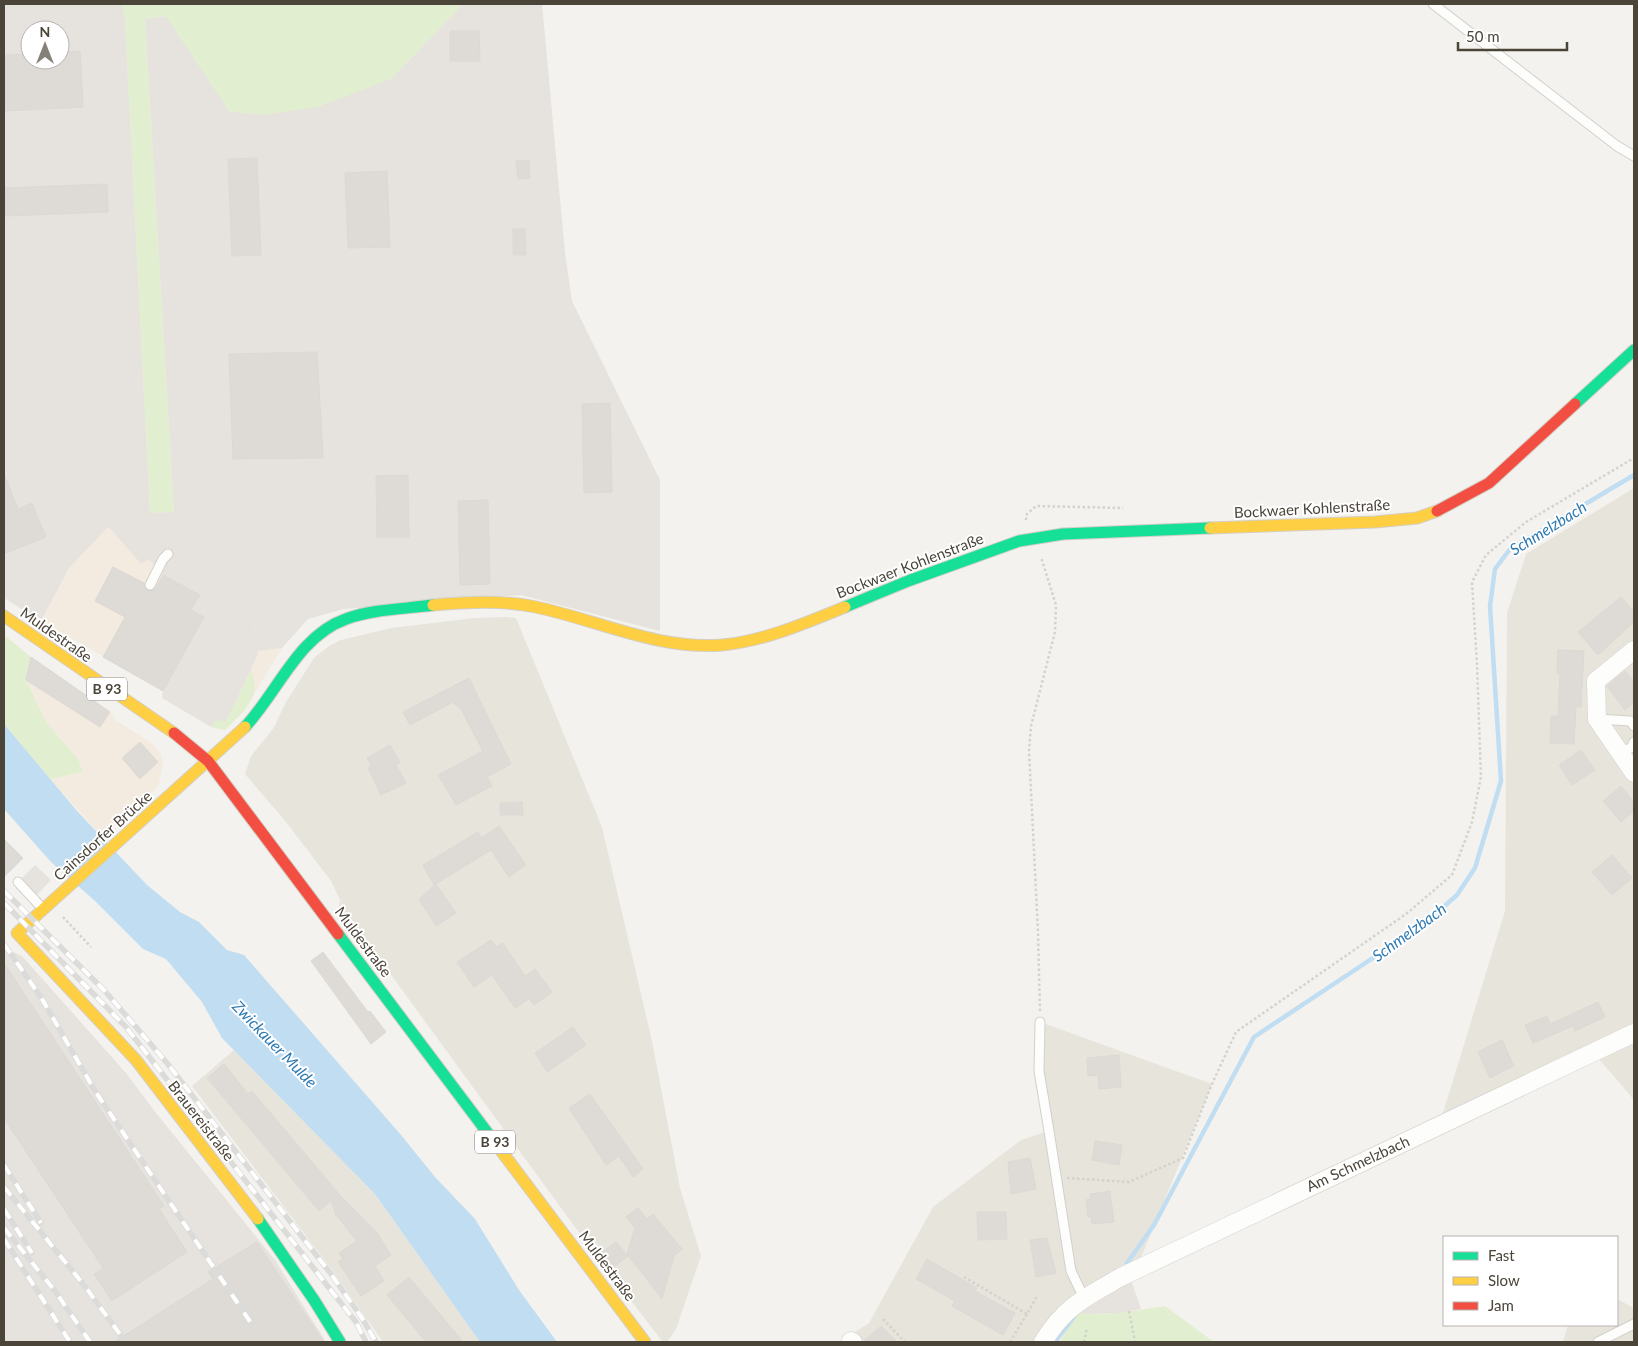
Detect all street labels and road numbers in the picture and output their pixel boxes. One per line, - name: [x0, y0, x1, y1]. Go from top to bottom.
- street label: Bockwaer Kohlenstraße: [1233, 495, 1391, 521]
- street label: Bockwaer Kohlenstraße: [833, 529, 986, 601]
- street label: Muldestraße: [17, 603, 96, 665]
- road number: B 93: [87, 678, 127, 701]
- street label: Cainsdorfer Brücke: [50, 786, 155, 884]
- street label: Muldestraße: [332, 903, 396, 980]
- street label: Brauereistraße: [165, 1077, 239, 1164]
- road number: B 93: [475, 1130, 515, 1154]
- street label: Am Schmelzbach: [1303, 1131, 1412, 1195]
- street label: Muldestraße: [576, 1227, 640, 1304]

